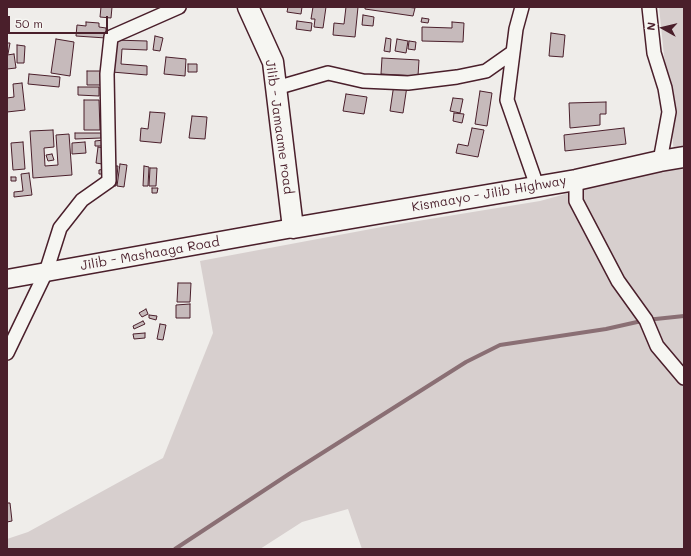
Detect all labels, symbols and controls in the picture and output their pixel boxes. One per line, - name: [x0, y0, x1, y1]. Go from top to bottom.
- scale bar: [10, 8, 110, 34]
- north arrow: [643, 8, 683, 48]
- text: 50 m: [15, 15, 43, 31]
- text: N: [643, 21, 659, 31]
- street label: Jilib - Jamaame road: [262, 59, 296, 195]
- street label: Kismaayo - Jilib Highway: [410, 173, 568, 215]
- street label: Jilib - Mashaaga Road: [79, 234, 221, 274]

